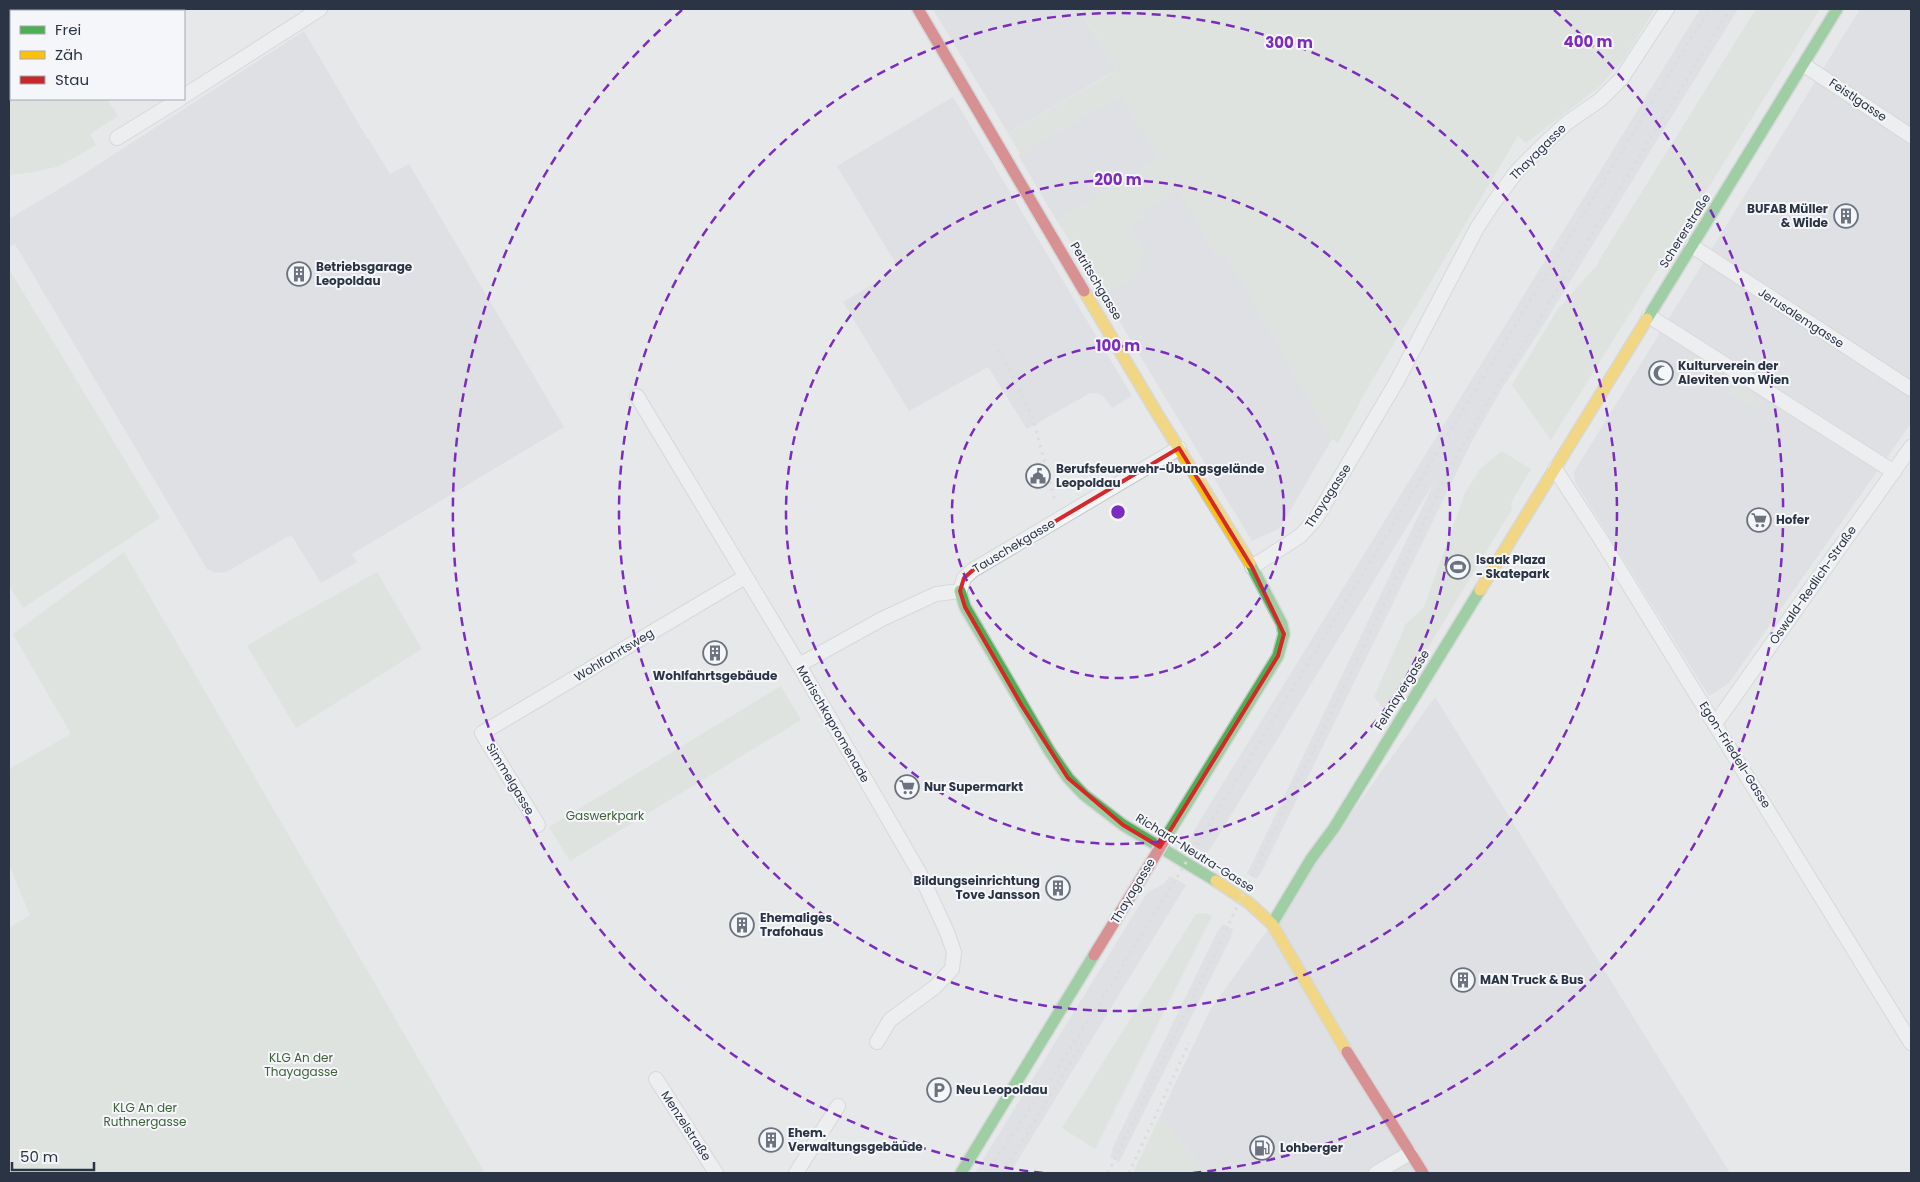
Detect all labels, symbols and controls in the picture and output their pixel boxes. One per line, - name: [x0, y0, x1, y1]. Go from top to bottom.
- legend: [10, 10, 185, 100]
- text: Frei: [55, 19, 81, 40]
- text: 400 m: [1564, 31, 1613, 52]
- text: 300 m: [1265, 32, 1313, 53]
- text: Zäh: [55, 44, 83, 65]
- text: Stau: [55, 69, 89, 90]
- street label: Feistlgasse: [1826, 74, 1890, 125]
- street label: Thayagasse: [1506, 120, 1570, 184]
- text: 200 m: [1094, 169, 1142, 190]
- street label: Schererstraße: [1655, 190, 1714, 271]
- place label: BUFAB Müller & Wilde: [1747, 200, 1829, 231]
- building icon: BUFAB Müller & Wilde: [1833, 203, 1859, 229]
- street label: Petritschgasse: [1066, 239, 1126, 323]
- place label: Betriebsgarage Leopoldau: [316, 258, 413, 289]
- building icon: Betriebsgarage Leopoldau: [286, 261, 312, 287]
- street label: Jerusalemgasse: [1755, 283, 1848, 352]
- text: 100 m: [1096, 335, 1140, 356]
- place label: Kulturverein der Aleviten von Wien: [1678, 357, 1789, 388]
- mosque icon: Kulturverein der Aleviten von Wien: [1648, 360, 1674, 386]
- place label: Berufsfeuerwehr-Übungsgelände Leopoldau: [1056, 460, 1265, 491]
- street label: Thayagasse: [1300, 460, 1355, 531]
- public building icon: Berufsfeuerwehr-Übungsgelände Leopoldau: [1025, 463, 1051, 489]
- centre of rings: [1109, 503, 1127, 521]
- supermarket icon: Hofer: [1746, 507, 1772, 533]
- place label: Hofer: [1776, 511, 1809, 528]
- street label: Tauschekgasse: [969, 514, 1058, 577]
- street label: Oswald-Redlich-Straße: [1765, 522, 1860, 647]
- place label: Isaak Plaza - Skatepark: [1476, 551, 1550, 582]
- sports icon: Isaak Plaza - Skatepark: [1445, 554, 1471, 580]
- street label: Wohlfahrtsweg: [571, 624, 657, 685]
- building icon: Wohlfahrtsgebäude: [702, 640, 728, 666]
- street label: Felmayergasse: [1370, 646, 1433, 733]
- street label: Marischkapromenade: [793, 662, 874, 786]
- place label: Wohlfahrtsgebäude: [653, 667, 778, 684]
- street label: Egon-Friedell-Gasse: [1696, 698, 1775, 811]
- street label: Simmelgasse: [482, 740, 539, 818]
- supermarket icon: Nur Supermarkt: [894, 774, 920, 800]
- place label: Nur Supermarkt: [924, 778, 1023, 795]
- park label: Gaswerkpark: [566, 807, 645, 824]
- street label: Richard-Neutra-Gasse: [1133, 809, 1258, 896]
- street label: Thayagasse: [1106, 855, 1159, 927]
- place label: Bildungseinrichtung Tove Jansson: [914, 872, 1040, 903]
- building icon: Bildungseinrichtung Tove Jansson: [1045, 875, 1071, 901]
- place label: Ehemaliges Trafohaus: [760, 909, 832, 940]
- building icon: Ehemaliges Trafohaus: [729, 912, 755, 938]
- building icon: MAN Truck & Bus: [1450, 967, 1476, 993]
- place label: MAN Truck & Bus: [1480, 971, 1584, 988]
- park label: KLG An der Thayagasse: [264, 1049, 338, 1080]
- parking icon: Neu Leopoldau: [926, 1077, 952, 1103]
- place label: Neu Leopoldau: [956, 1081, 1048, 1098]
- street label: Menzelstraße: [657, 1087, 715, 1164]
- park label: KLG An der Ruthnergasse: [104, 1099, 186, 1130]
- place label: Ehem. Verwaltungsgebäude: [788, 1124, 923, 1155]
- building icon: Ehem. Verwaltungsgebäude: [758, 1127, 784, 1153]
- fuel station icon: Lohberger: [1249, 1135, 1275, 1161]
- place label: Lohberger: [1280, 1139, 1343, 1156]
- scale bar: [12, 1140, 95, 1172]
- text: 50 m: [20, 1146, 58, 1167]

